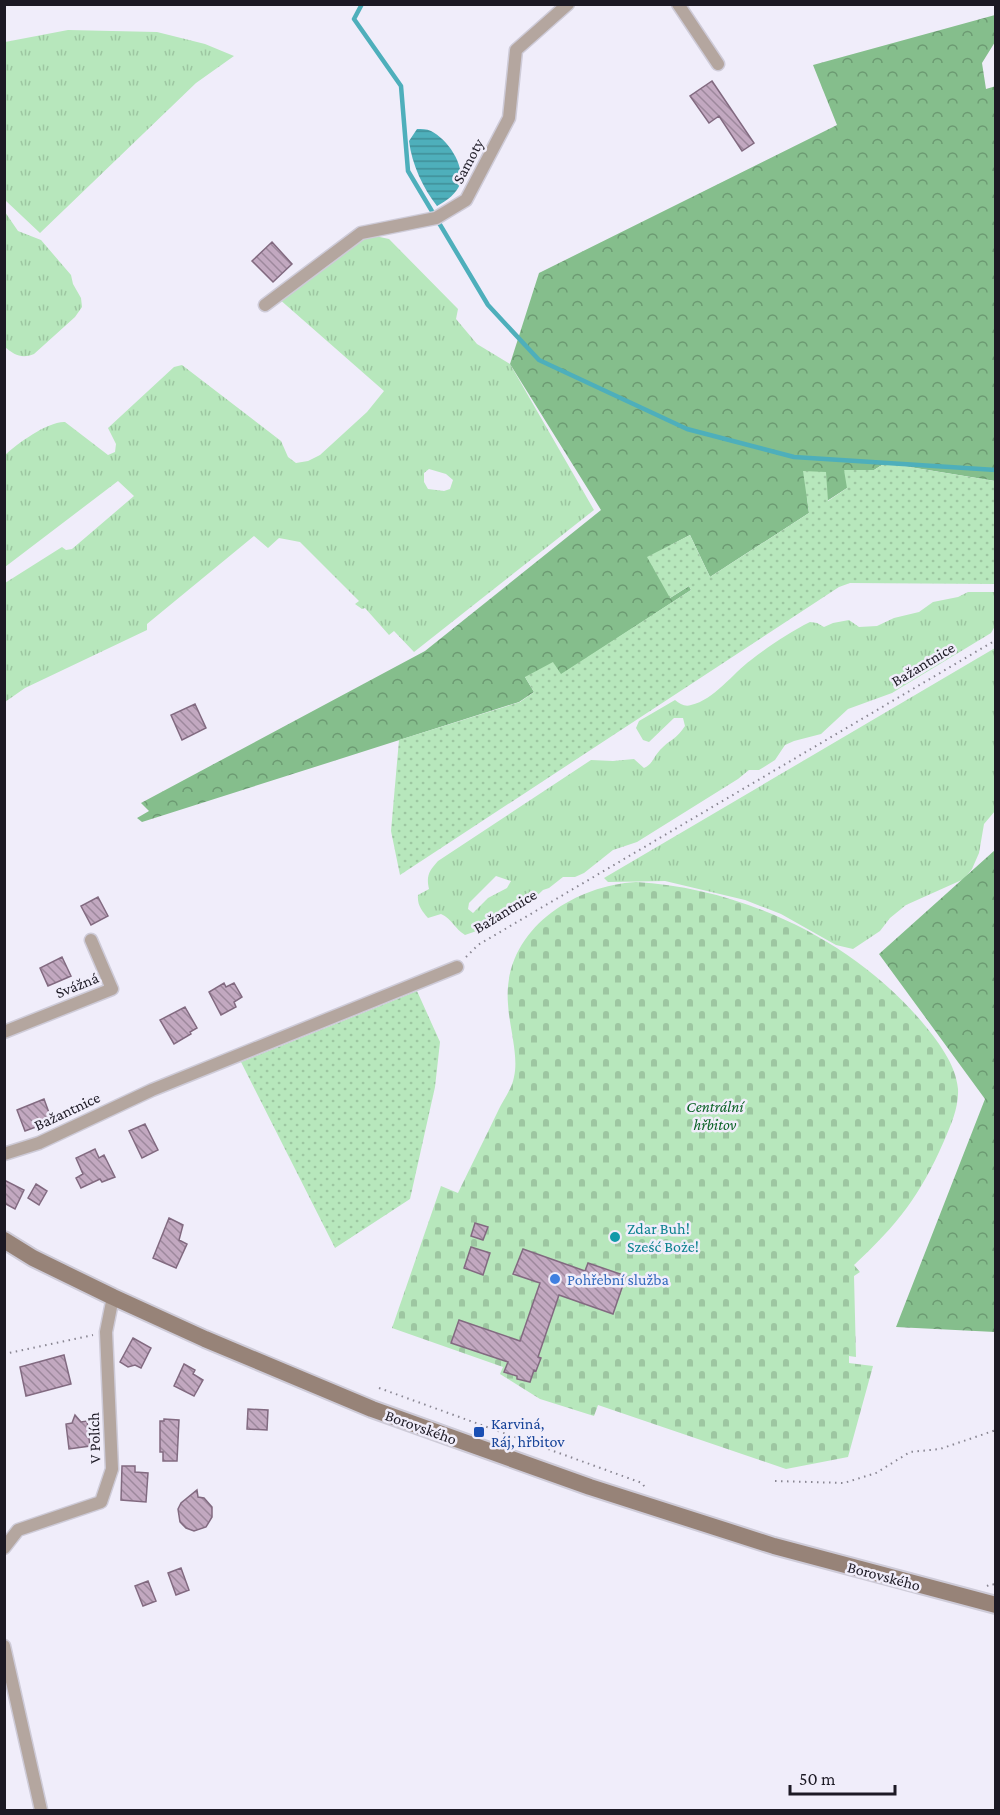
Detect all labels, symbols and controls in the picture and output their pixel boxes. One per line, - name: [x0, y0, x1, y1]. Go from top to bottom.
- street label: Samoty: [449, 135, 488, 187]
- street label: Bažantnice: [888, 639, 958, 689]
- street label: Bažantnice: [470, 886, 540, 936]
- street label: Svážná: [53, 969, 101, 1001]
- street label: Bažantnice: [31, 1088, 103, 1134]
- park label: Centrální hřbitov: [686, 1098, 745, 1133]
- place label: Zdar Buh! Sześć Boże!: [627, 1220, 699, 1255]
- marker: Zdar Buh! Sześć Boże!: [608, 1230, 622, 1244]
- place label: Pohřební služba: [567, 1271, 670, 1288]
- marker: Pohřební služba: [548, 1272, 562, 1286]
- street label: Borovského: [383, 1406, 459, 1448]
- street label: V Polích: [85, 1412, 103, 1464]
- place label: Karviná, Ráj, hřbitov: [491, 1415, 565, 1451]
- marker: Karviná, Ráj, hřbitov: [472, 1425, 486, 1439]
- street label: Borovského: [846, 1558, 922, 1594]
- scale bar: [790, 1758, 895, 1796]
- text: 50 m: [799, 1769, 836, 1789]

